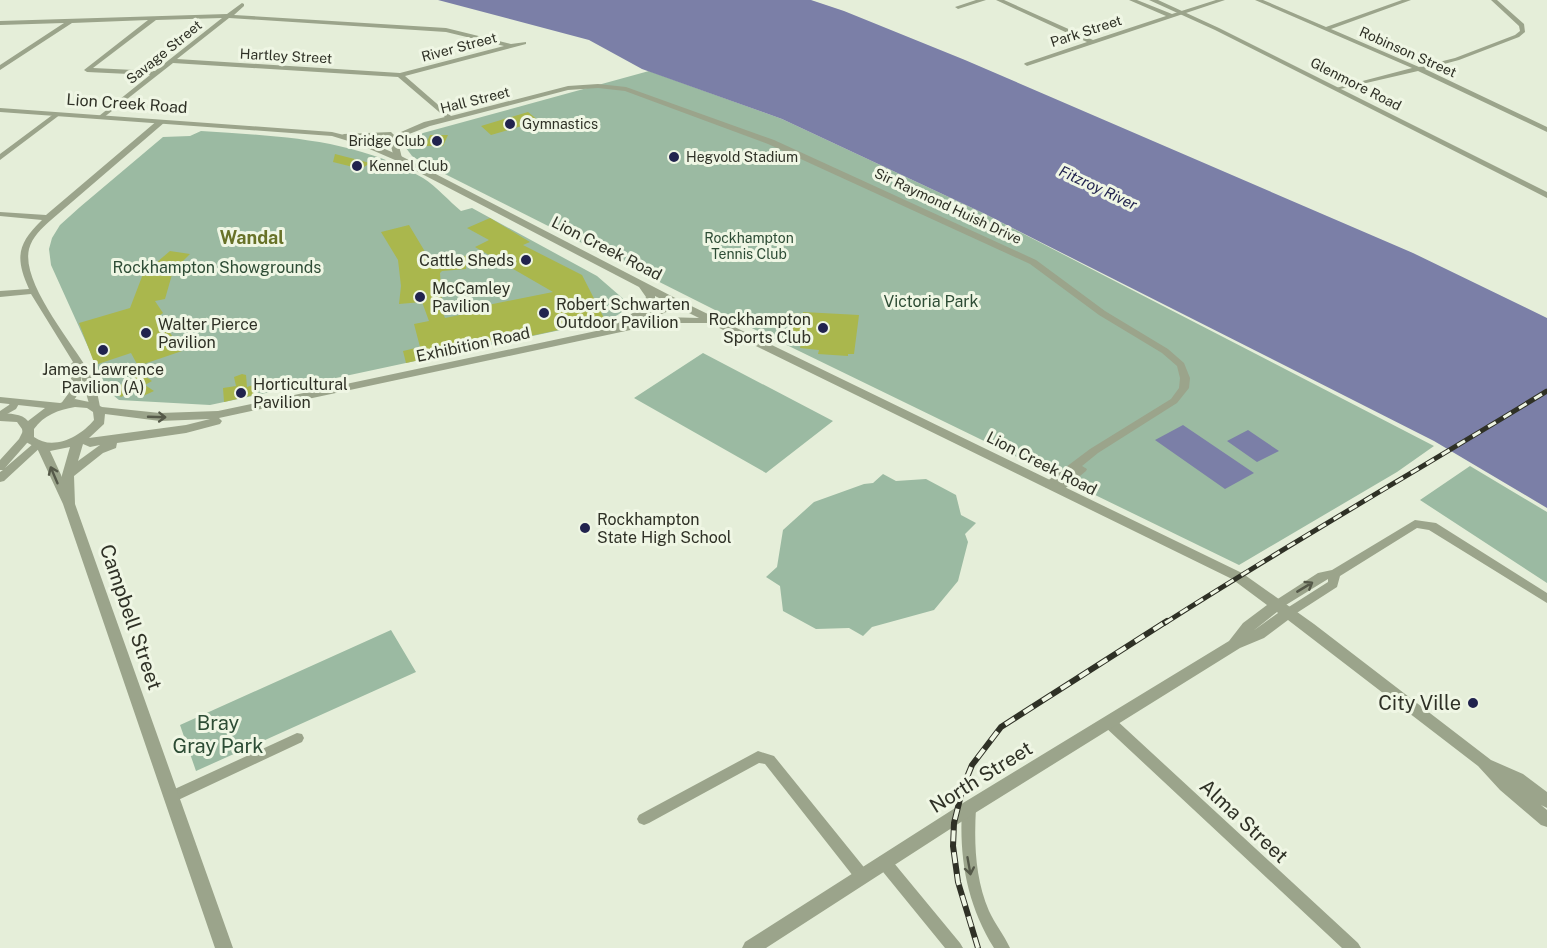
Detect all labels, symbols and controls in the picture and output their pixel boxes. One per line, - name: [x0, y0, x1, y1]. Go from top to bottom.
- street label: Park Street: [1048, 12, 1124, 50]
- street label: Savage Street: [123, 17, 205, 87]
- street label: Robinson Street: [1357, 23, 1459, 81]
- street label: River Street: [420, 29, 498, 65]
- street label: Hartley Street: [239, 46, 333, 66]
- street label: Glenmore Road: [1308, 54, 1404, 114]
- street label: Hall Street: [439, 84, 511, 116]
- street label: Lion Creek Road: [66, 90, 188, 117]
- place label: Gymnastics: [522, 116, 598, 132]
- marker: Gymnastics: [503, 117, 517, 131]
- place label: Bridge Club: [348, 133, 425, 149]
- marker: Bridge Club: [430, 134, 444, 148]
- place label: Hegvold Stadium: [686, 149, 798, 165]
- marker: Hegvold Stadium: [667, 150, 681, 164]
- place label: Kennel Club: [369, 158, 448, 174]
- marker: Kennel Club: [350, 159, 364, 173]
- water label: Fitzroy River: [1057, 162, 1140, 213]
- street label: Sir Raymond Huish Drive: [872, 165, 1024, 247]
- street label: Lion Creek Road: [548, 212, 665, 284]
- district label: Wandal: [220, 227, 284, 248]
- park label: Rockhampton Tennis Club: [704, 230, 794, 262]
- place label: Cattle Sheds: [419, 251, 514, 270]
- marker: Cattle Sheds: [519, 253, 533, 267]
- park label: Rockhampton Showgrounds: [113, 258, 321, 277]
- place label: McCamley Pavilion: [432, 279, 511, 316]
- marker: McCamley Pavilion: [413, 290, 427, 304]
- park label: Victoria Park: [883, 292, 979, 311]
- place label: Robert Schwarten Outdoor Pavilion: [556, 295, 690, 332]
- marker: Robert Schwarten Outdoor Pavilion: [537, 306, 551, 320]
- place label: Rockhampton Sports Club: [708, 310, 811, 347]
- place label: Walter Pierce Pavilion: [158, 315, 258, 352]
- marker: Rockhampton Sports Club: [816, 321, 830, 335]
- street label: Exhibition Road: [414, 323, 532, 366]
- marker: Walter Pierce Pavilion: [139, 326, 153, 340]
- marker: James Lawrence Pavilion (A): [96, 343, 110, 357]
- place label: James Lawrence Pavilion (A): [42, 360, 164, 397]
- place label: Horticultural Pavilion: [253, 375, 348, 412]
- marker: Horticultural Pavilion: [234, 386, 248, 400]
- one-way arrow: [146, 411, 166, 422]
- street label: Lion Creek Road: [983, 427, 1100, 499]
- one-way arrow: [48, 466, 59, 485]
- place label: Rockhampton State High School: [597, 510, 732, 547]
- marker: Rockhampton State High School: [578, 521, 592, 535]
- street label: Campbell Street: [95, 541, 167, 693]
- one-way arrow: [1296, 580, 1313, 592]
- place label: City Ville: [1378, 691, 1461, 715]
- marker: City Ville: [1466, 696, 1480, 710]
- park label: Bray Gray Park: [173, 711, 264, 758]
- street label: North Street: [925, 736, 1037, 818]
- street label: Alma Street: [1195, 774, 1293, 868]
- one-way arrow: [964, 855, 975, 875]

